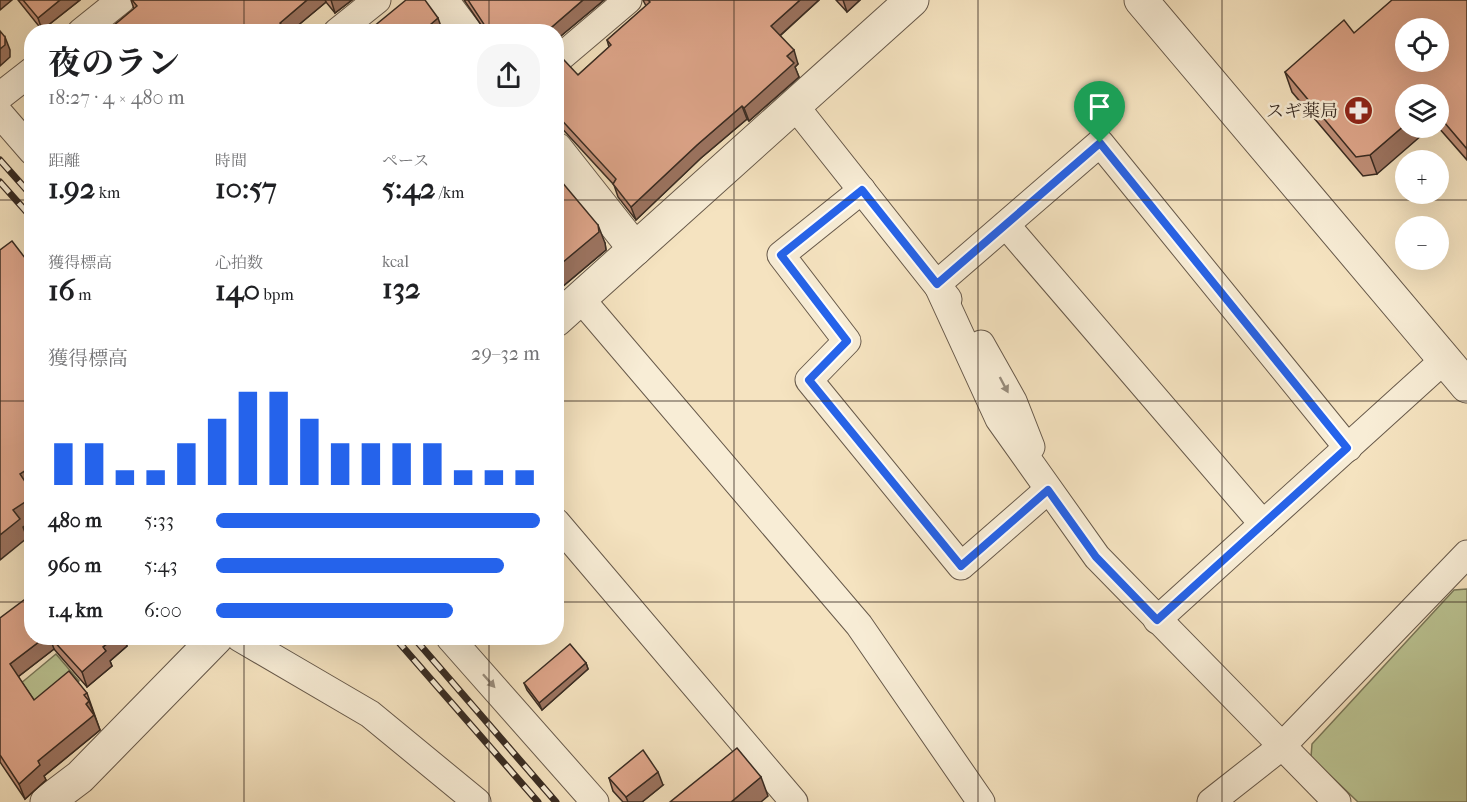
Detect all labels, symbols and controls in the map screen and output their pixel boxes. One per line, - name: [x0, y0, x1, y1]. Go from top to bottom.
- map controls: [1395, 18, 1449, 270]
- button: locate: [1395, 18, 1449, 72]
- text: 夜のラン: [48, 44, 180, 83]
- button: share: [477, 44, 540, 107]
- pin: [1074, 81, 1125, 143]
- button: layers: [1395, 84, 1449, 138]
- text: 18:27 · 4 × 480 m: [48, 86, 185, 109]
- icon: arrive: [1083, 90, 1116, 123]
- pharmacy icon: スギ薬局: [1343, 95, 1375, 127]
- place label: スギ薬局: [1266, 101, 1338, 122]
- button: +: [1395, 150, 1449, 204]
- text: 距離: [48, 151, 80, 170]
- text: 時間: [215, 151, 247, 170]
- text: ペース: [382, 151, 429, 170]
- text: 1.92: [48, 171, 95, 206]
- text: 10:57: [215, 171, 277, 206]
- text: 5:42: [382, 171, 435, 206]
- text: km: [95, 183, 120, 202]
- text: /km: [435, 183, 464, 202]
- button: −: [1395, 216, 1449, 270]
- text: kcal: [382, 252, 409, 271]
- text: 獲得標高: [48, 253, 112, 272]
- text: 心拍数: [215, 253, 263, 272]
- text: 132: [382, 271, 420, 306]
- text: 16: [48, 273, 75, 308]
- text: 140: [215, 273, 260, 308]
- text: m: [75, 285, 92, 304]
- text: bpm: [260, 285, 294, 304]
- text: 29–32 m: [471, 342, 540, 365]
- text: 獲得標高: [48, 347, 128, 370]
- one-way arrow: [999, 376, 1009, 393]
- text: 480 m: [48, 509, 102, 532]
- text: 5:33: [144, 509, 174, 532]
- text: 960 m: [48, 554, 101, 577]
- text: 5:43: [144, 554, 178, 577]
- text: 1.4 km: [48, 599, 103, 622]
- text: 6:00: [144, 599, 182, 622]
- one-way arrow: [482, 673, 495, 688]

